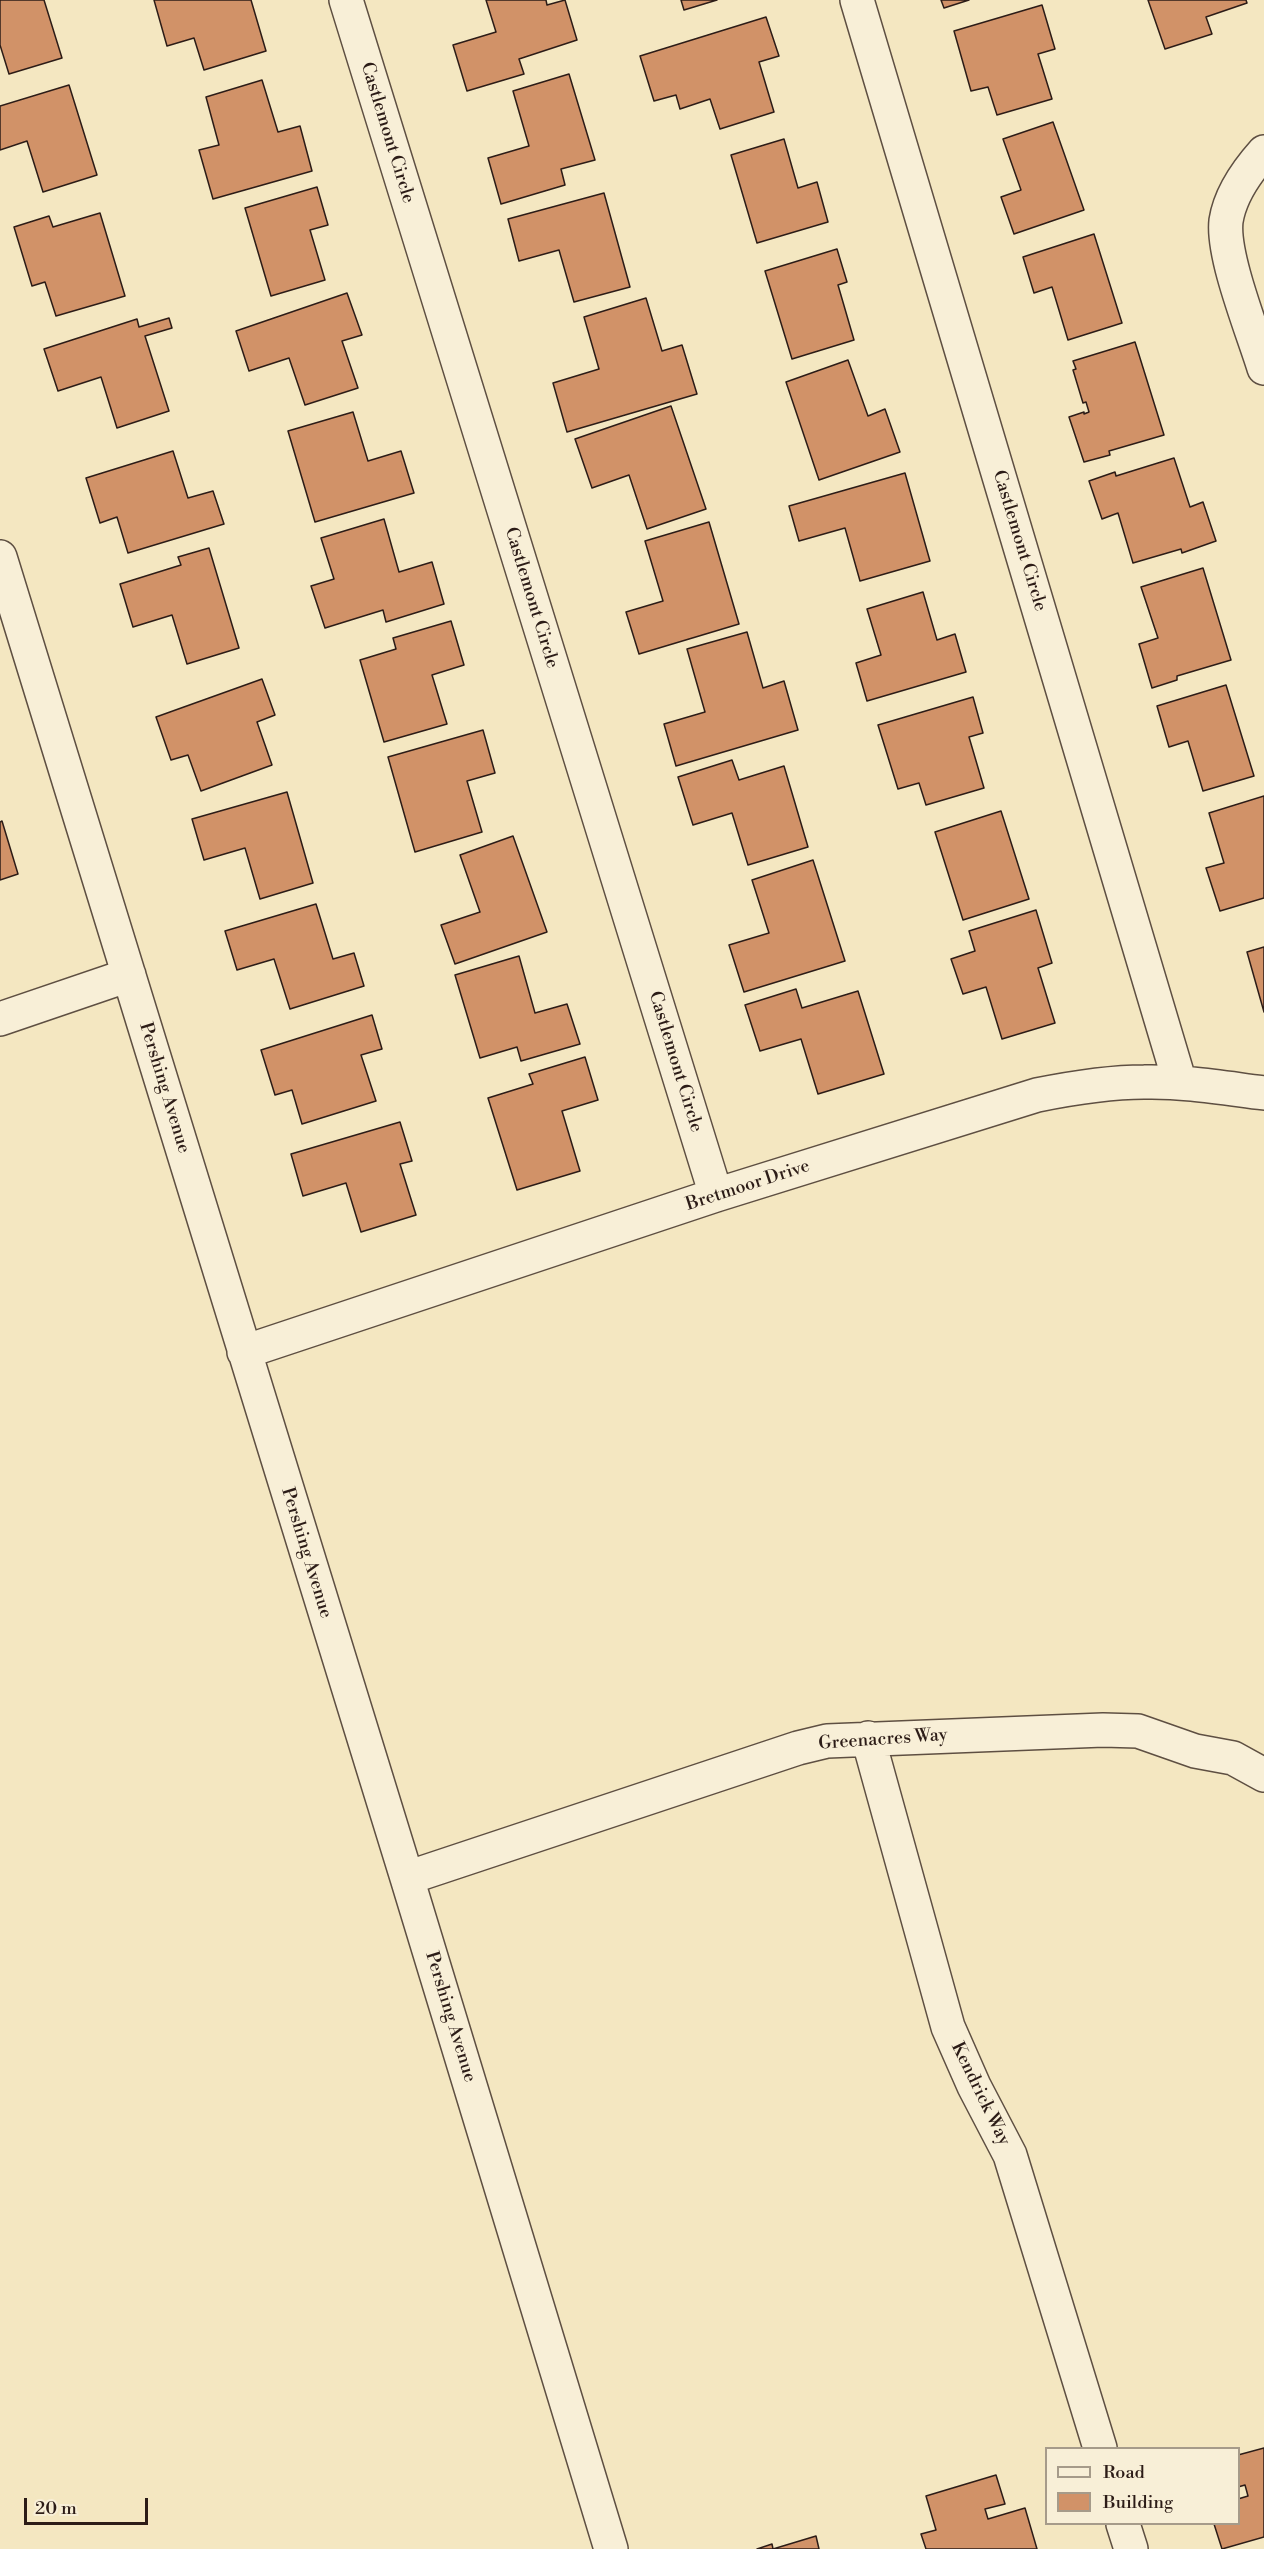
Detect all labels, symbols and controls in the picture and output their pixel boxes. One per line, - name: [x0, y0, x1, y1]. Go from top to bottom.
- street label: Castlemont Circle: [355, 60, 419, 206]
- street label: Castlemont Circle: [987, 468, 1051, 614]
- street label: Castlemont Circle: [499, 525, 563, 671]
- street label: Castlemont Circle: [643, 989, 707, 1135]
- street label: Pershing Avenue: [134, 1020, 194, 1156]
- street label: Bretmoor Drive: [683, 1156, 813, 1216]
- street label: Pershing Avenue: [276, 1485, 336, 1621]
- street label: Greenacres Way: [818, 1725, 948, 1755]
- street label: Pershing Avenue: [420, 1949, 480, 2085]
- street label: Kendrick Way: [946, 2039, 1014, 2149]
- legend: [1045, 2447, 1240, 2525]
- text: Road: [1103, 2461, 1145, 2484]
- scale bar: [27, 2486, 152, 2524]
- text: Building: [1103, 2491, 1173, 2514]
- text: 20 m: [35, 2497, 77, 2520]

